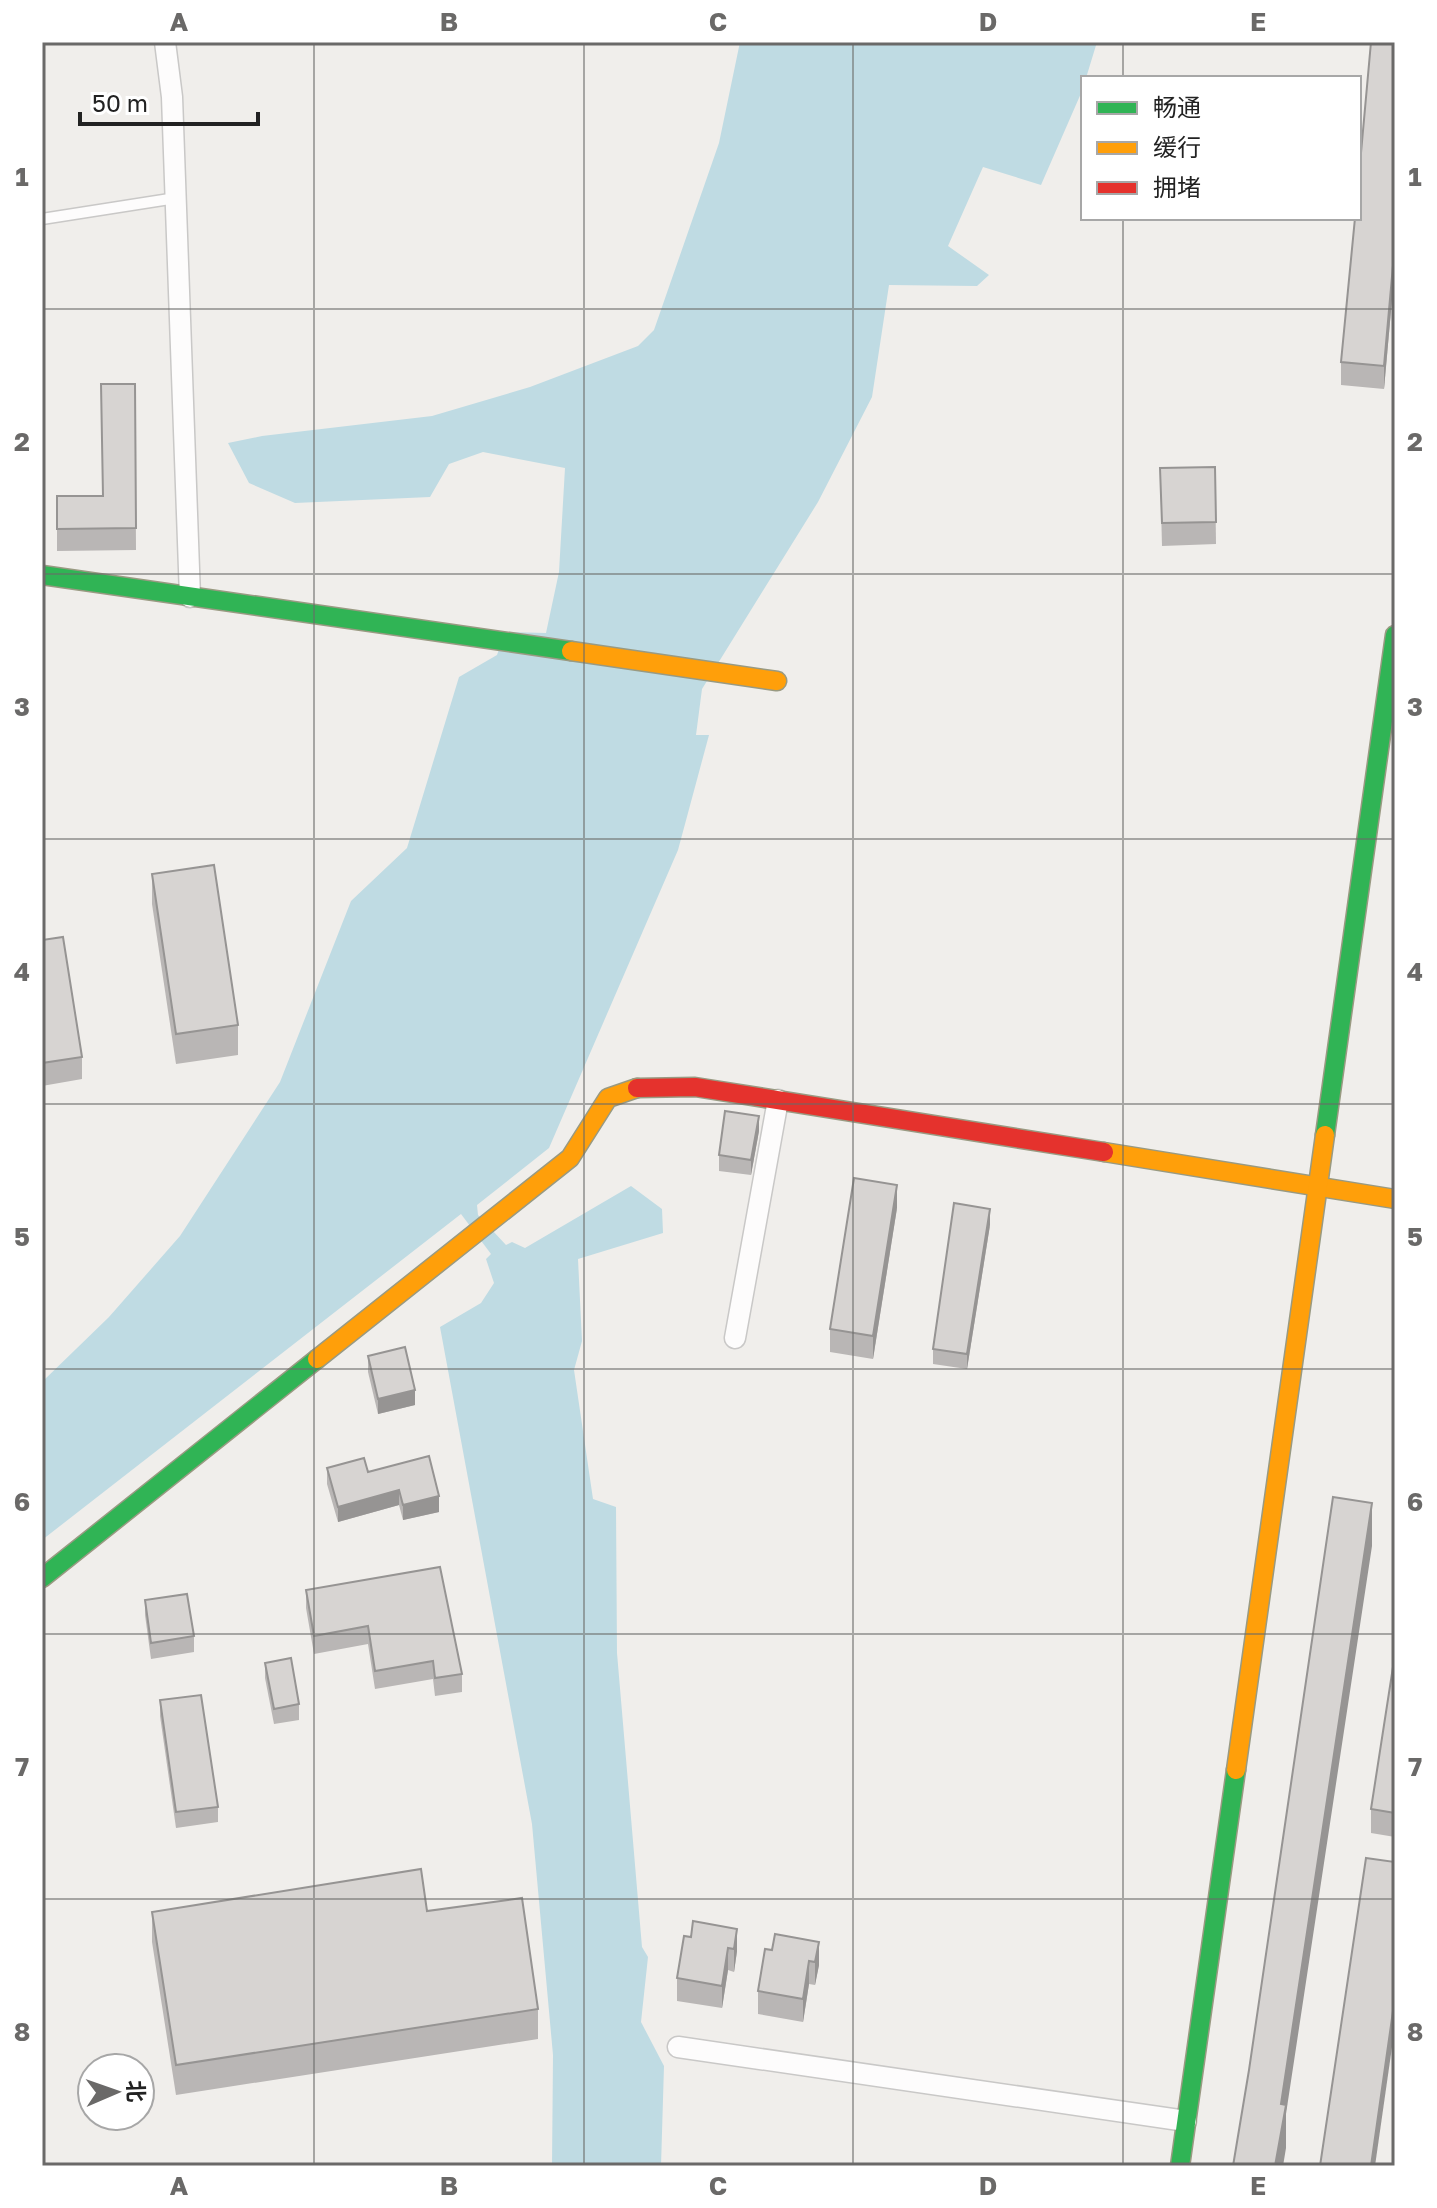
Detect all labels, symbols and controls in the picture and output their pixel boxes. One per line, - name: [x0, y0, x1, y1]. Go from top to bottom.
- text: A: [170, 6, 189, 37]
- text: B: [440, 6, 458, 37]
- text: C: [709, 6, 727, 37]
- text: D: [979, 6, 997, 37]
- text: E: [1250, 6, 1266, 37]
- scale bar: [80, 76, 258, 126]
- legend: [1081, 76, 1361, 220]
- text: 50 m: [92, 88, 148, 117]
- text: 畅通: [1153, 92, 1201, 121]
- text: 缓行: [1153, 132, 1201, 161]
- text: 1: [15, 161, 29, 192]
- text: 1: [1408, 161, 1422, 192]
- text: 拥堵: [1153, 172, 1201, 201]
- text: 2: [14, 426, 30, 457]
- text: 2: [1407, 426, 1423, 457]
- text: 3: [14, 691, 30, 722]
- text: 3: [1407, 691, 1423, 722]
- text: 4: [14, 956, 30, 987]
- text: 4: [1407, 956, 1423, 987]
- text: 5: [14, 1221, 30, 1252]
- text: 5: [1407, 1221, 1423, 1252]
- text: 6: [14, 1486, 30, 1517]
- text: 6: [1407, 1486, 1423, 1517]
- text: 7: [15, 1751, 29, 1782]
- text: 7: [1408, 1751, 1422, 1782]
- text: 8: [14, 2016, 30, 2047]
- text: 8: [1407, 2016, 1423, 2047]
- north arrow: [76, 2052, 156, 2132]
- text: 北: [123, 2080, 150, 2103]
- text: A: [170, 2170, 189, 2201]
- text: B: [440, 2170, 458, 2201]
- text: C: [709, 2170, 727, 2201]
- text: D: [979, 2170, 997, 2201]
- text: E: [1250, 2170, 1266, 2201]

